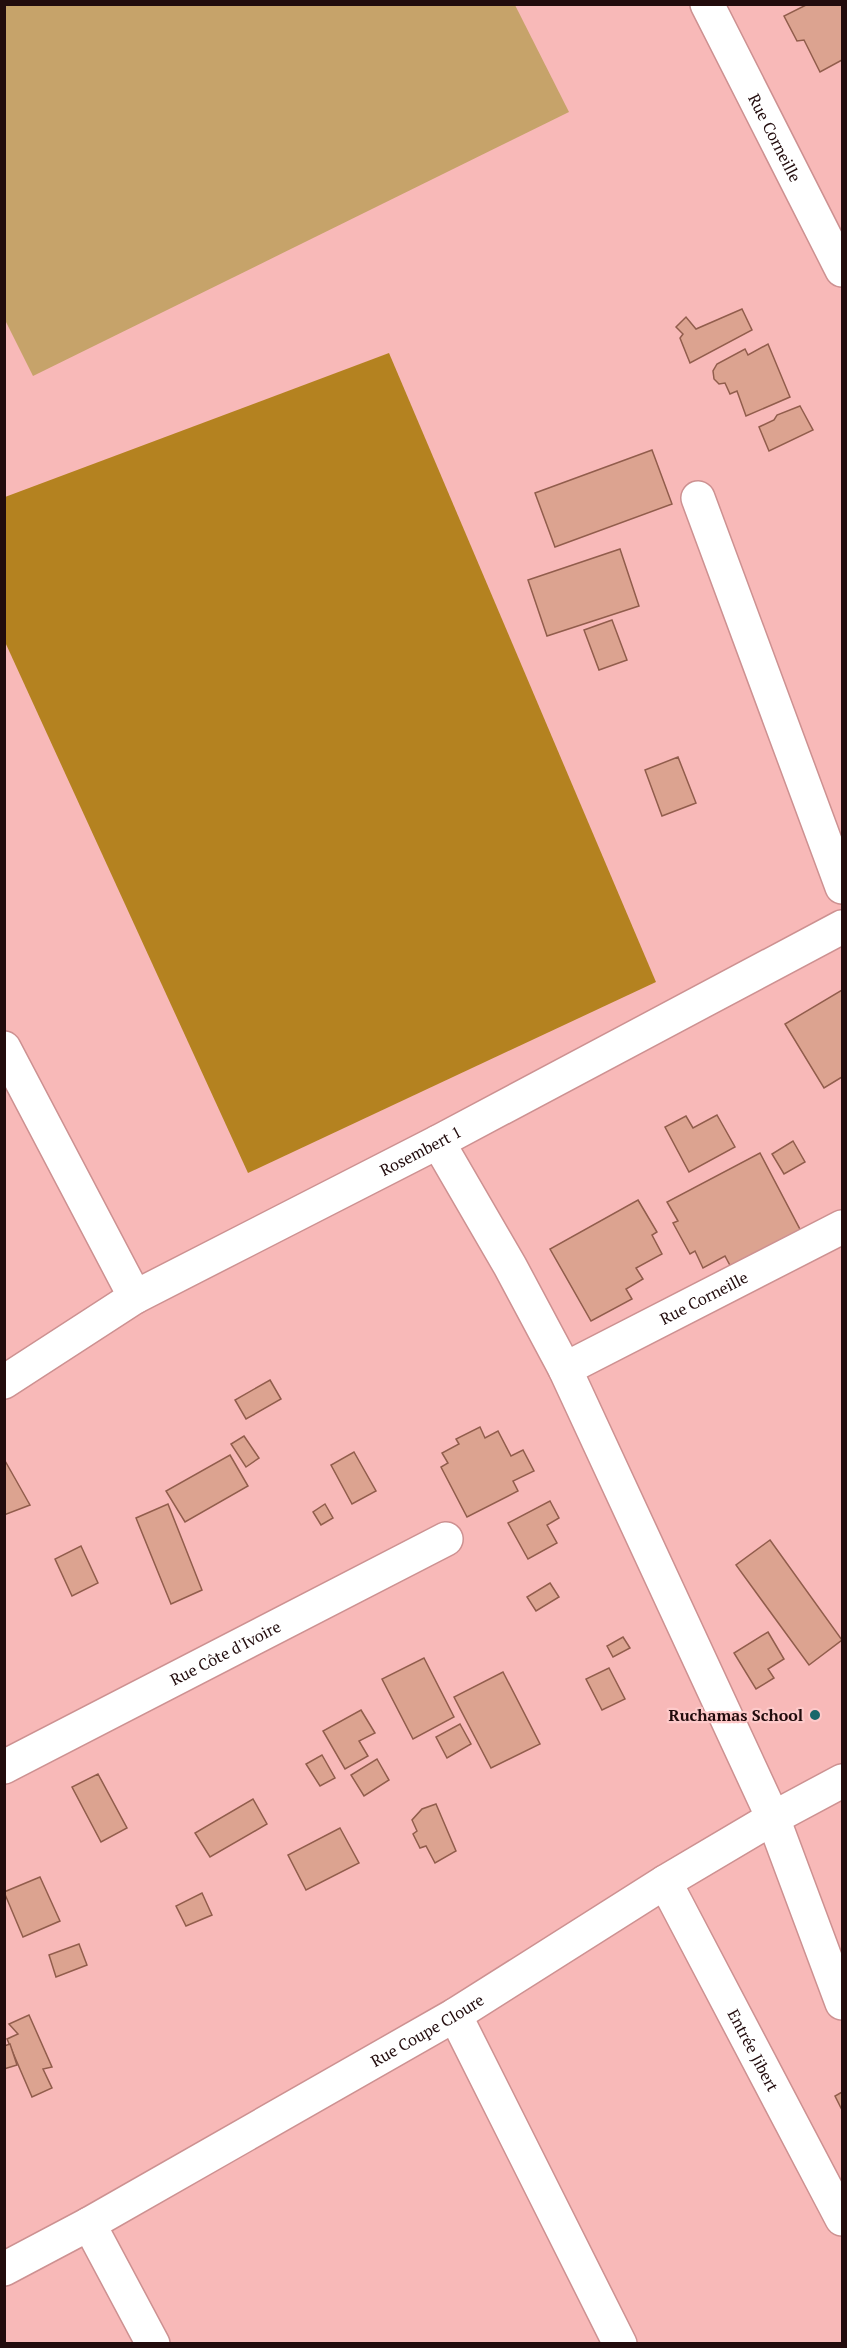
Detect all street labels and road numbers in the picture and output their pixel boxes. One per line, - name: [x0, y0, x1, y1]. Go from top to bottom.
- street label: Rue Corneille: [743, 90, 807, 186]
- street label: Rosembert 1: [376, 1121, 465, 1181]
- street label: Rue Corneille: [656, 1266, 752, 1330]
- street label: Rue Côte d'Ivoire: [166, 1615, 284, 1691]
- street label: Rue Coupe Cloure: [367, 1988, 488, 2072]
- street label: Entrée Jibert: [723, 2005, 784, 2095]

